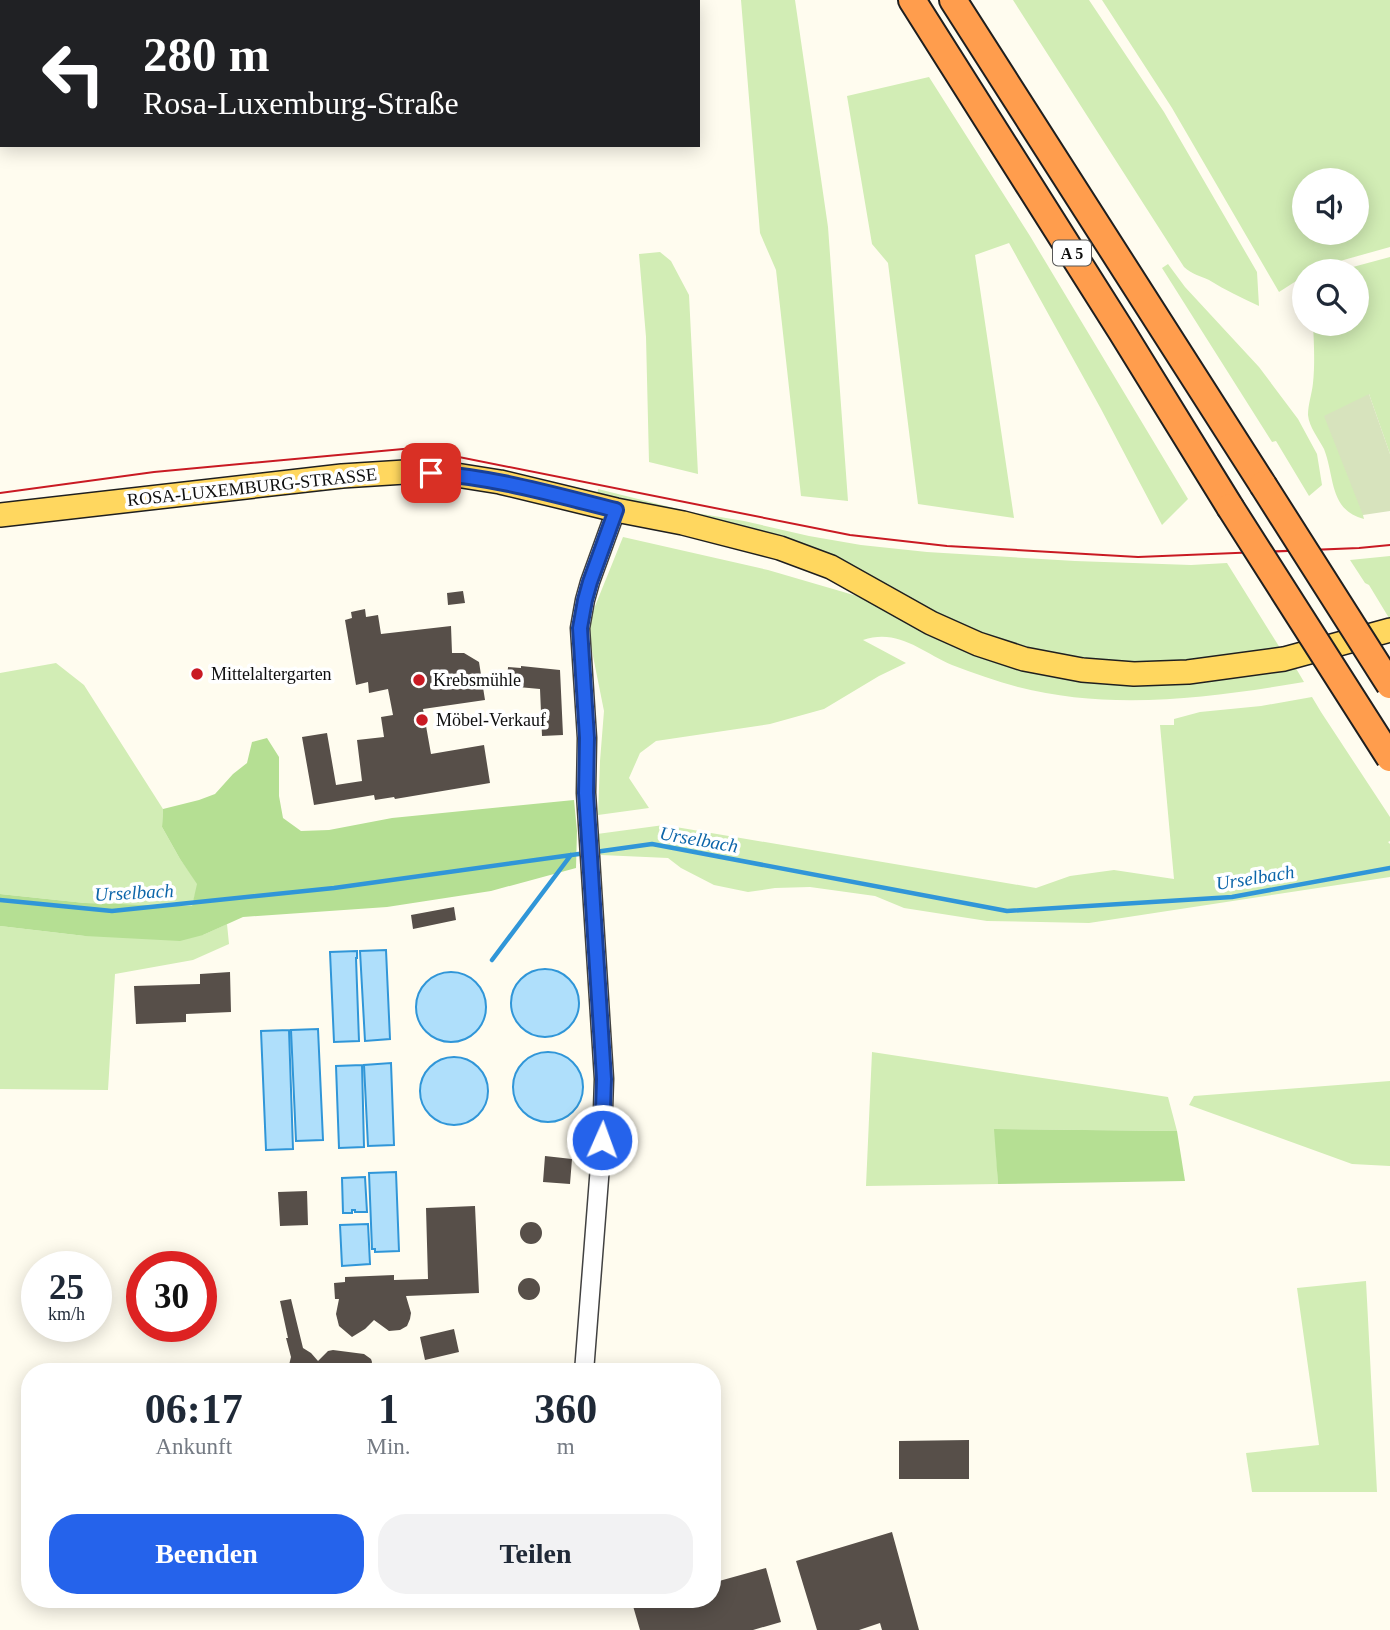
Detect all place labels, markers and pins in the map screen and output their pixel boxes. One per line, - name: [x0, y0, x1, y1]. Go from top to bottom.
- pin: [401, 443, 461, 503]
- place label: Mittelaltergarten: [211, 664, 332, 684]
- marker: Mittelaltergarten: [189, 666, 205, 682]
- place label: Krebsmühle: [433, 670, 521, 690]
- marker: Krebsmühle: [411, 672, 427, 688]
- place label: Möbel-Verkauf: [436, 710, 546, 730]
- marker: Möbel-Verkauf: [414, 712, 430, 728]

